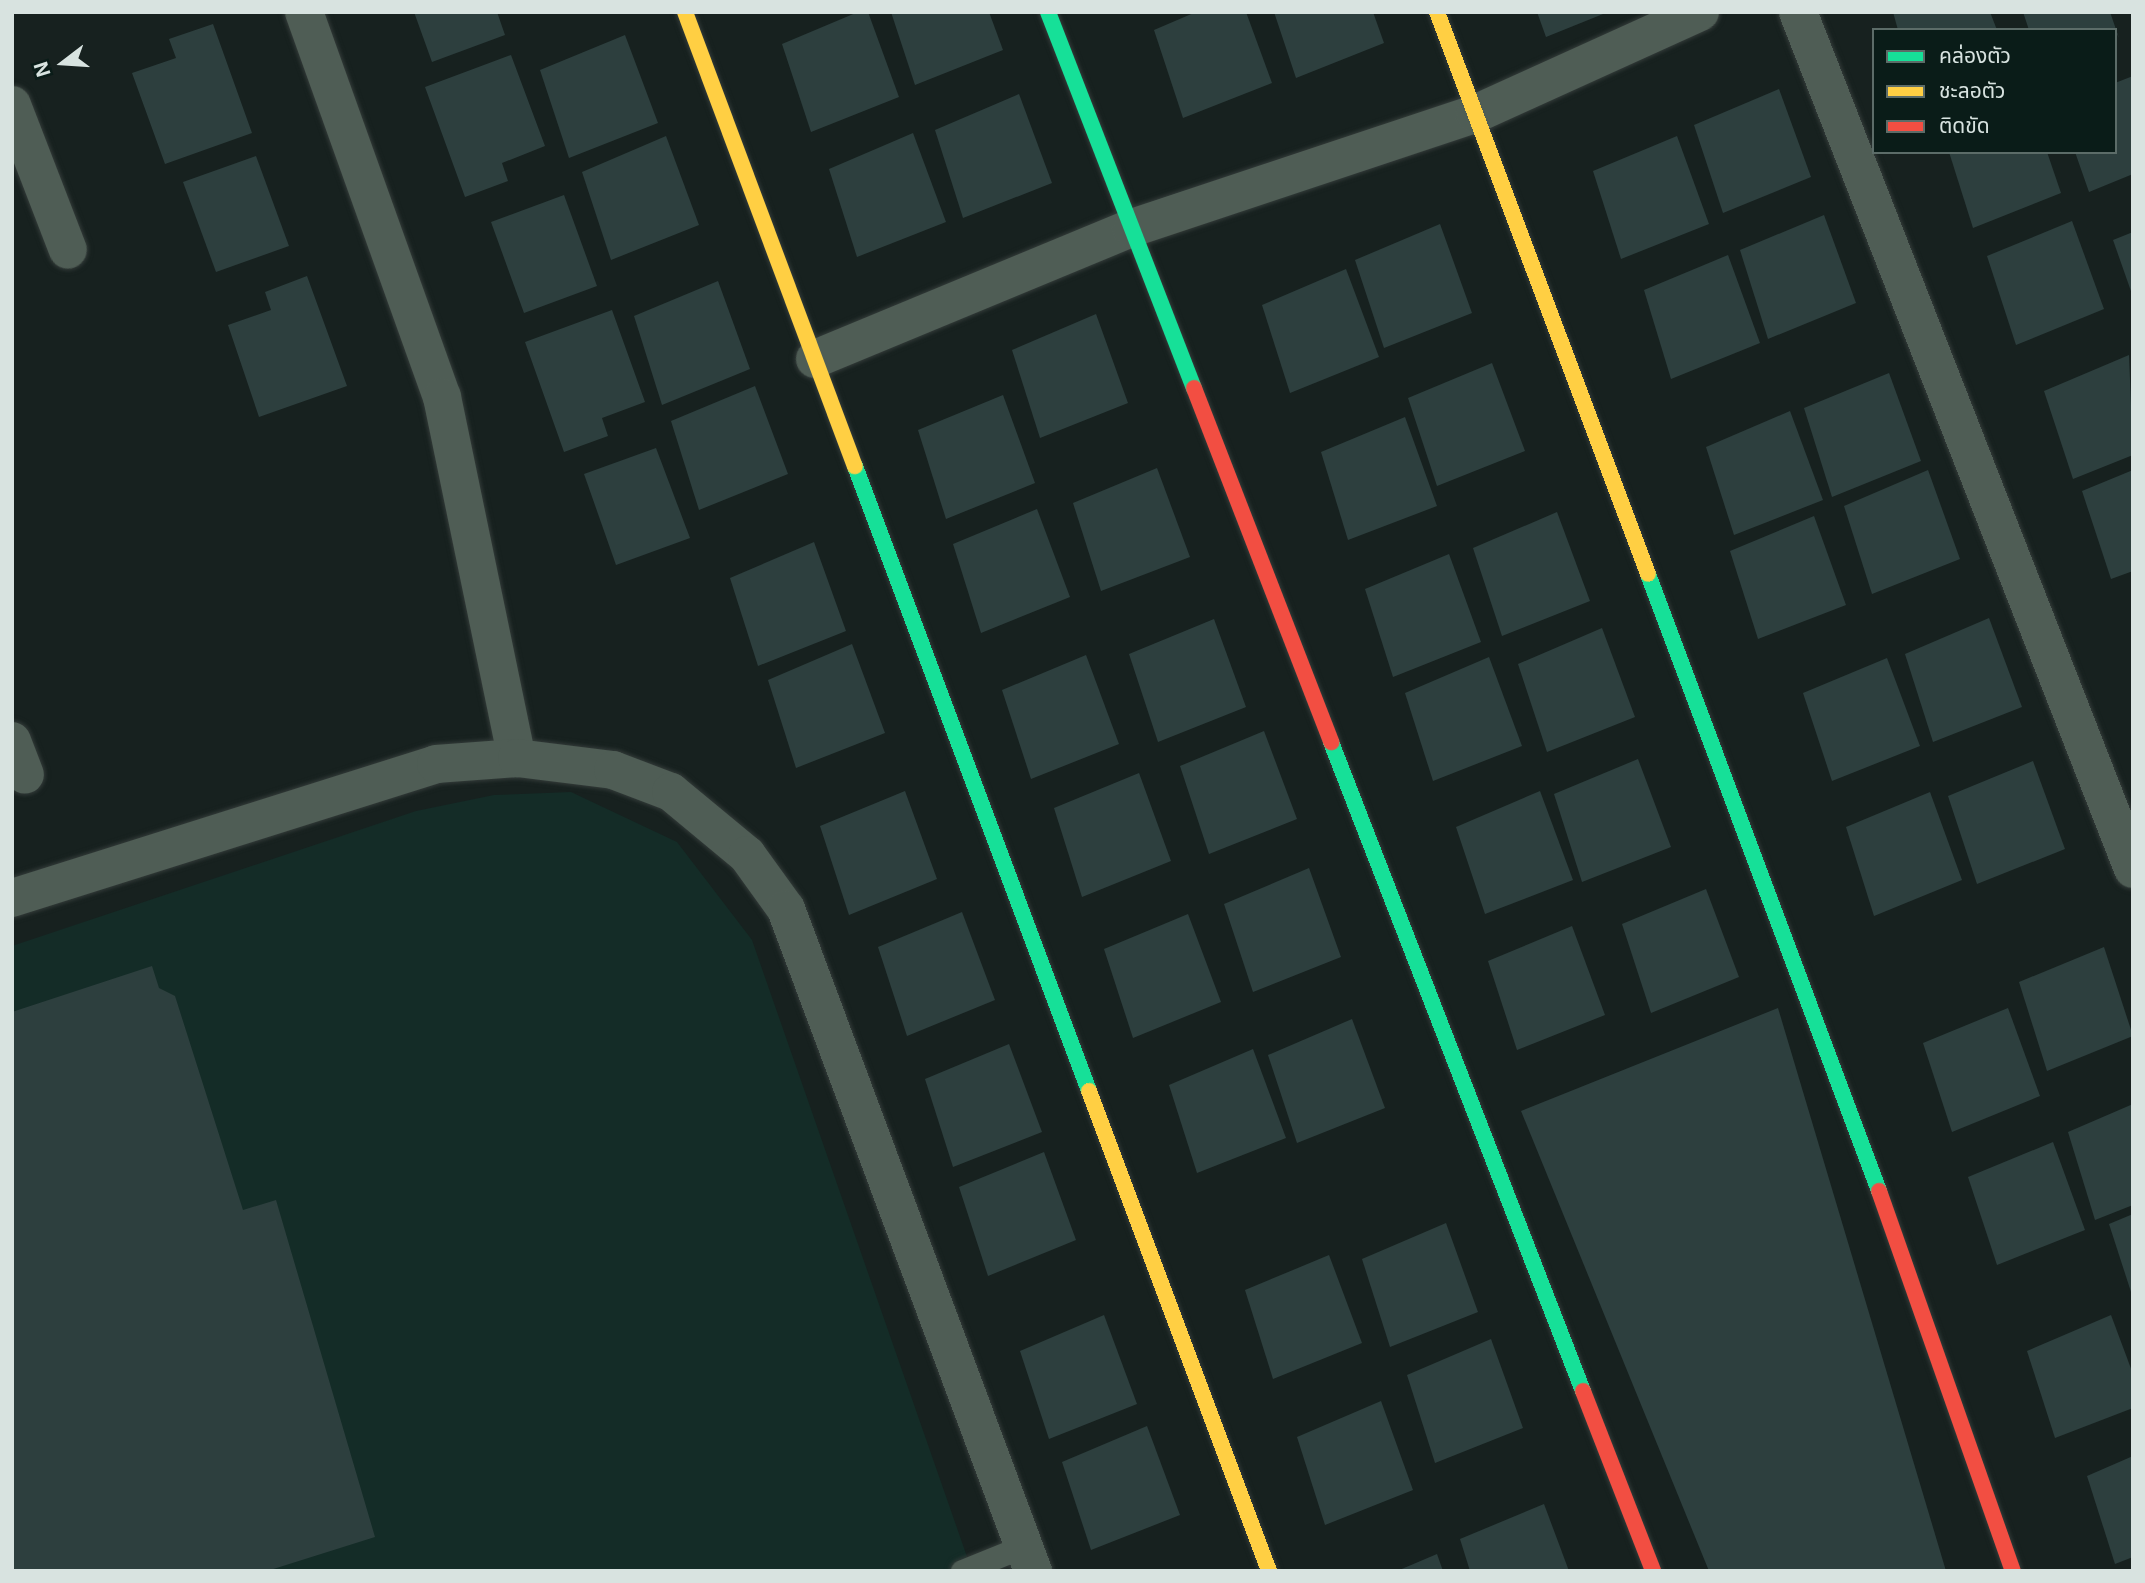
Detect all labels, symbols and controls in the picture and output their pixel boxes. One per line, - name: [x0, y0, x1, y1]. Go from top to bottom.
- north arrow: [28, 28, 98, 98]
- legend: [1872, 28, 2117, 154]
- text: คล่องตัว: [1939, 43, 2011, 68]
- text: N: [29, 59, 56, 80]
- text: ชะลอตัว: [1939, 78, 2005, 103]
- text: ติดขัด: [1939, 113, 1990, 138]

